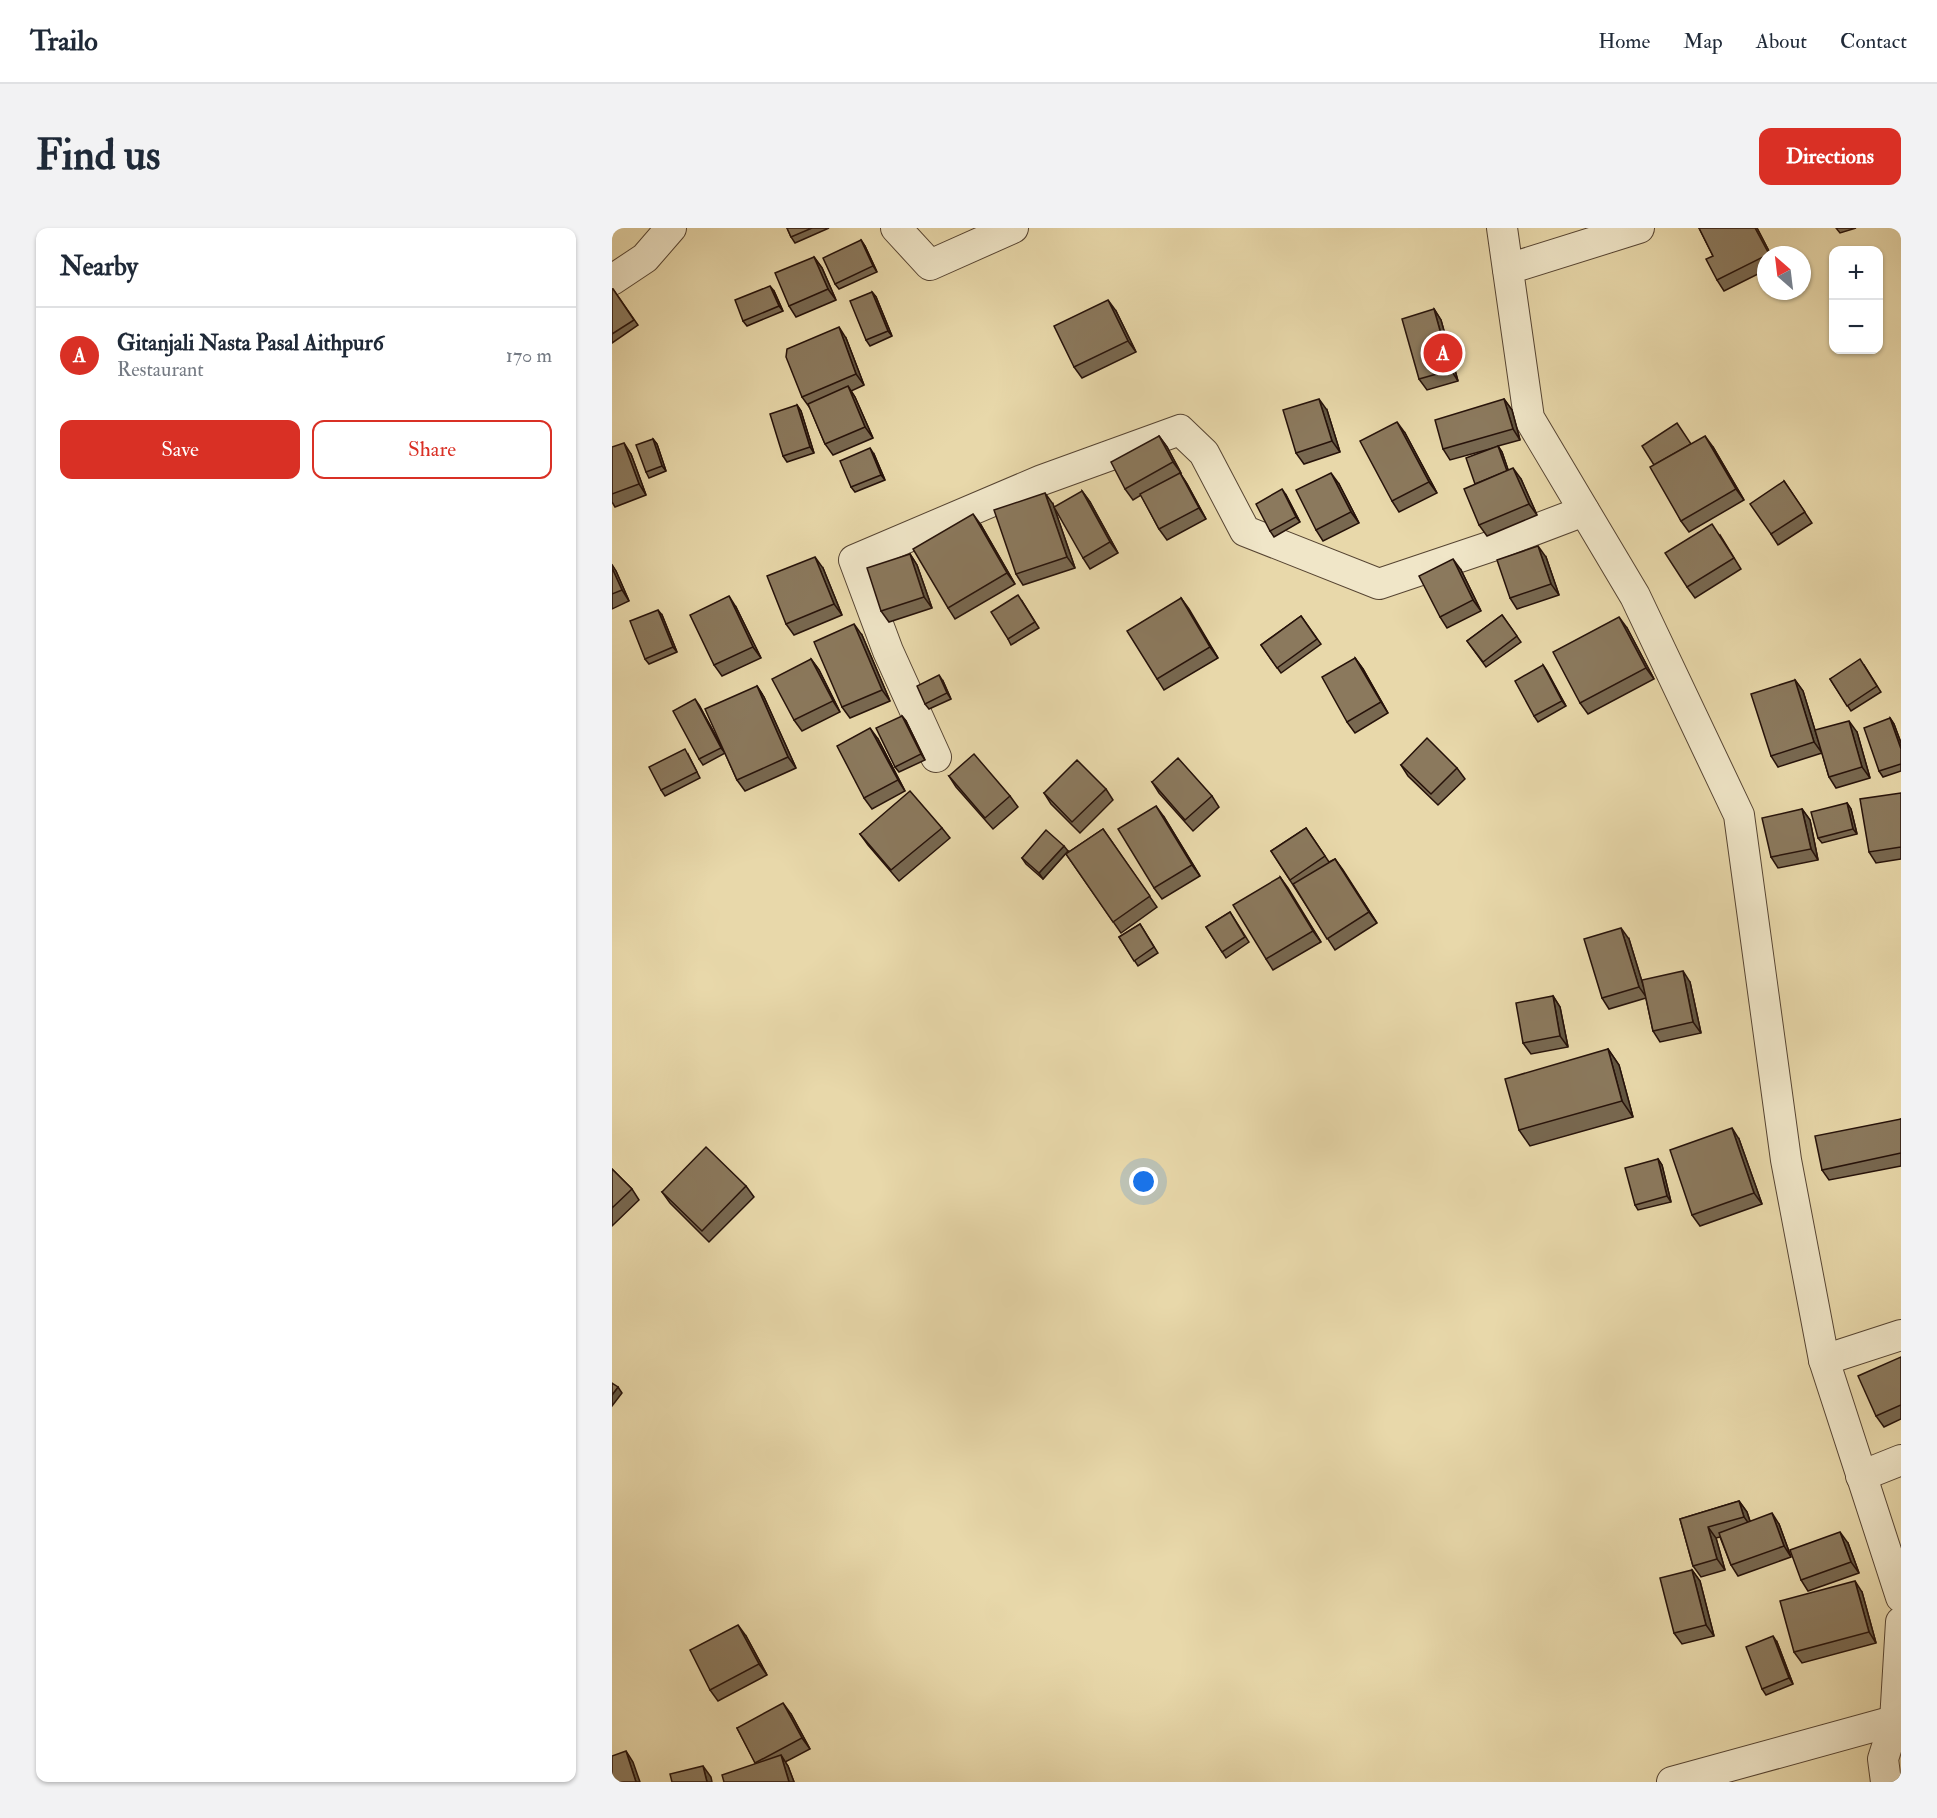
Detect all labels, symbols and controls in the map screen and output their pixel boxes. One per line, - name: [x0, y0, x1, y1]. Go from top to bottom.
- text: Trailo: [30, 24, 98, 59]
- text: Home: [1598, 28, 1650, 55]
- text: Map: [1683, 28, 1723, 55]
- text: About: [1756, 28, 1807, 55]
- text: Contact: [1840, 28, 1907, 55]
- button: Directions: [1759, 128, 1901, 185]
- text: Find us: [36, 130, 160, 182]
- north arrow: [1757, 246, 1811, 300]
- map controls: [1829, 246, 1883, 354]
- button: +: [1829, 246, 1883, 300]
- text: Nearby: [60, 251, 138, 283]
- button: −: [1829, 300, 1883, 354]
- text: Gitanjali Nasta Pasal Aithpur6: [117, 329, 384, 357]
- pin: A: [1424, 330, 1462, 376]
- text: A: [73, 343, 86, 368]
- text: 170 m: [506, 343, 552, 368]
- text: Restaurant: [117, 357, 204, 382]
- button: Save: [60, 420, 300, 479]
- button: Share: [312, 420, 552, 479]
- your location: [1129, 1167, 1158, 1196]

